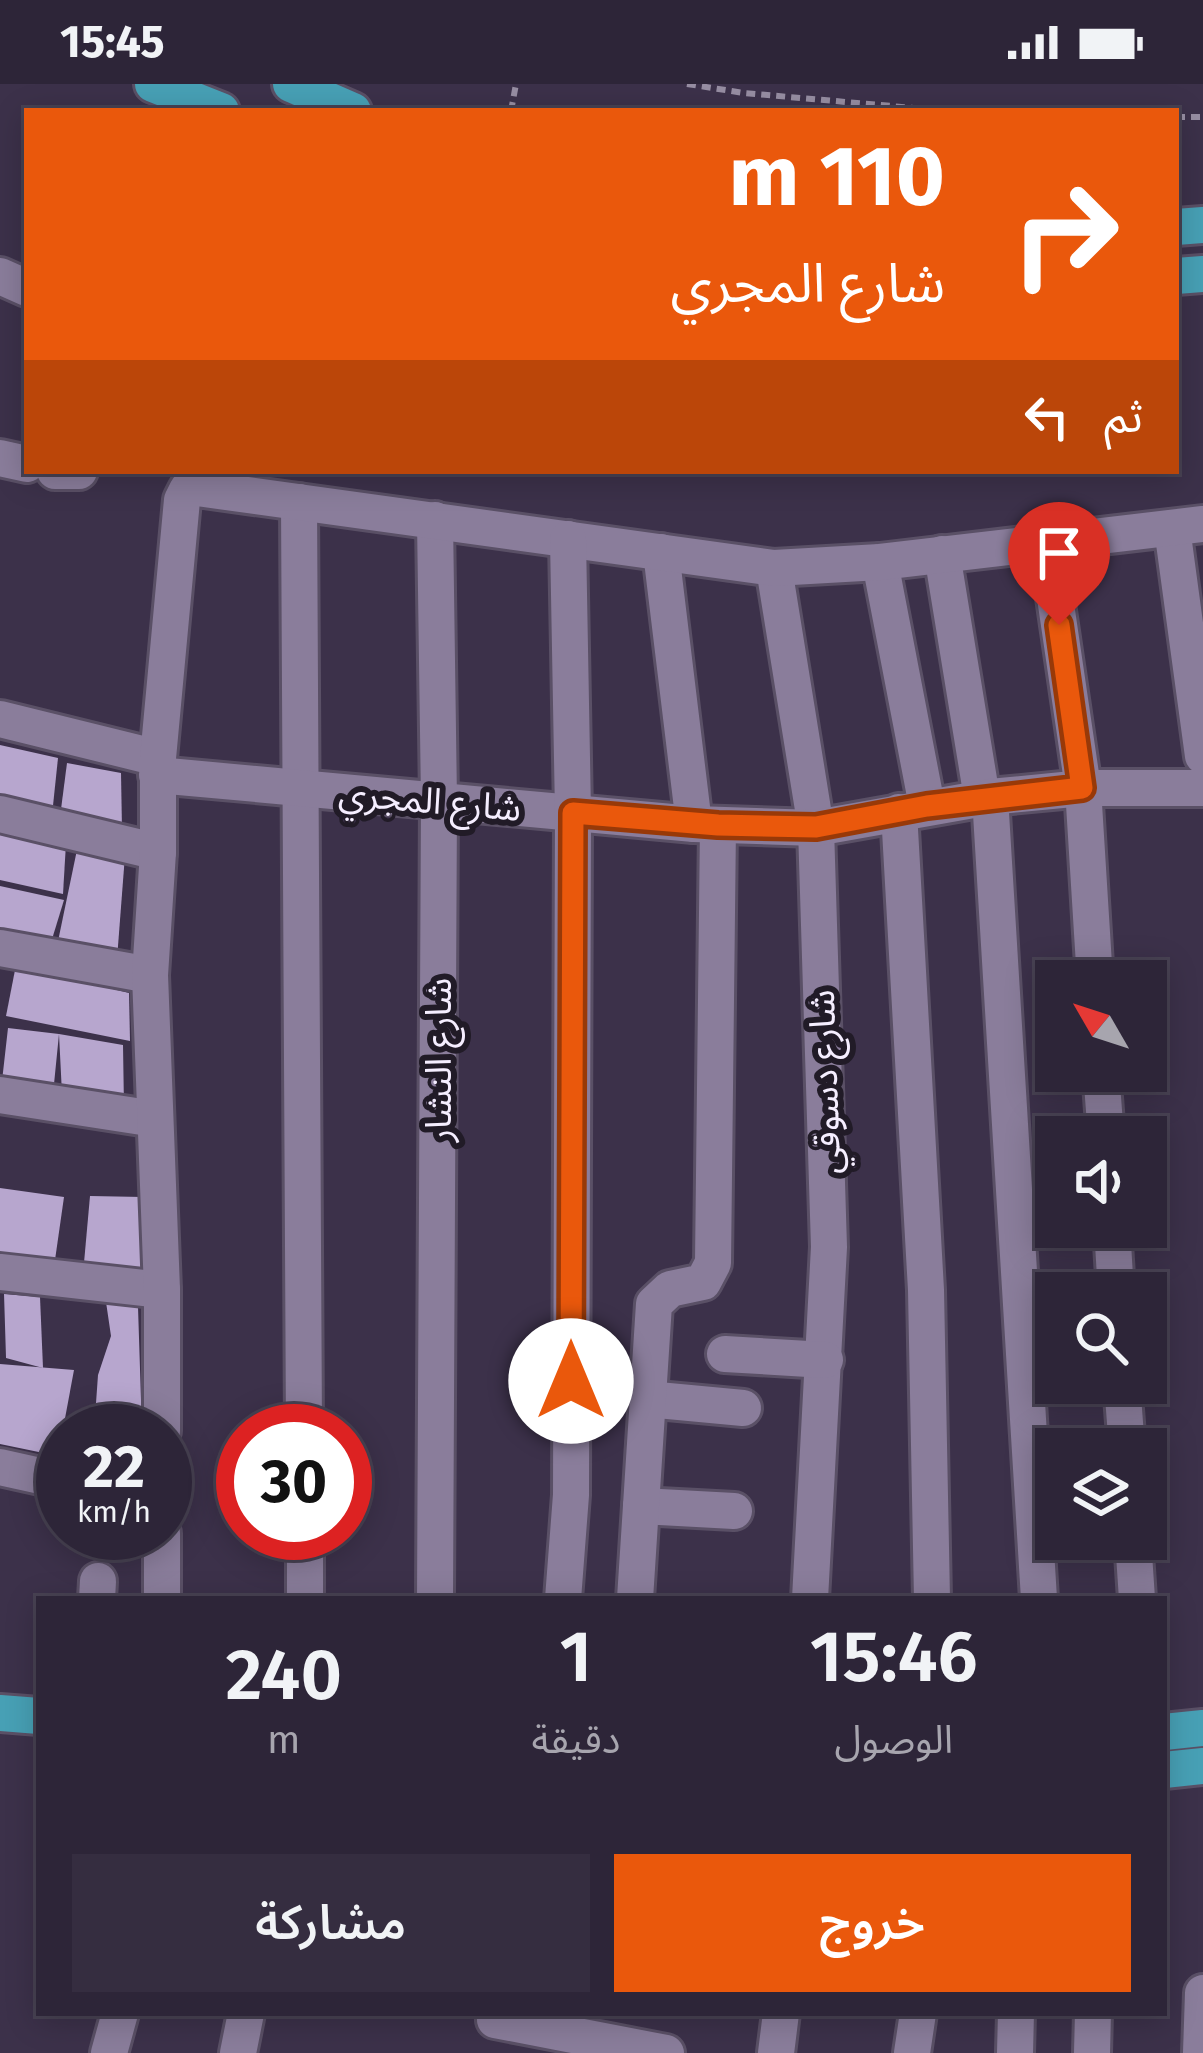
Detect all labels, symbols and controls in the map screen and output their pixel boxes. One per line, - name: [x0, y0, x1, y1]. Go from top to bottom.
- text: 15:45: [60, 15, 165, 69]
- text: 110 m: [729, 126, 945, 227]
- icon: right: [987, 156, 1143, 312]
- text: شارع المجري: [671, 252, 945, 316]
- icon: left: [1014, 384, 1080, 450]
- text: ثم: [1104, 390, 1143, 444]
- pin: [1008, 502, 1110, 625]
- icon: arrive: [1026, 520, 1092, 586]
- street label: شارع المجري: [336, 771, 523, 836]
- north arrow: [1035, 960, 1167, 1092]
- map controls: [1035, 960, 1167, 1560]
- street label: شارع النشار: [417, 978, 465, 1143]
- street label: شارع دسوقي: [800, 989, 856, 1175]
- button: sound: [1035, 1116, 1167, 1248]
- button: search: [1035, 1272, 1167, 1404]
- position arrow: [508, 1318, 634, 1444]
- speed limit sign: 30: [216, 1404, 372, 1560]
- button: layers: [1035, 1428, 1167, 1560]
- text: 22: [83, 1431, 145, 1503]
- text: km/h: [77, 1494, 151, 1530]
- text: 1: [560, 1614, 592, 1700]
- text: 15:46: [810, 1614, 978, 1700]
- text: 240: [225, 1632, 342, 1718]
- text: m: [267, 1717, 300, 1763]
- text: دقيقة: [532, 1717, 620, 1763]
- text: الوصول: [834, 1717, 953, 1763]
- button: مشاركة: [72, 1854, 590, 1992]
- button: خروج: [614, 1854, 1131, 1992]

